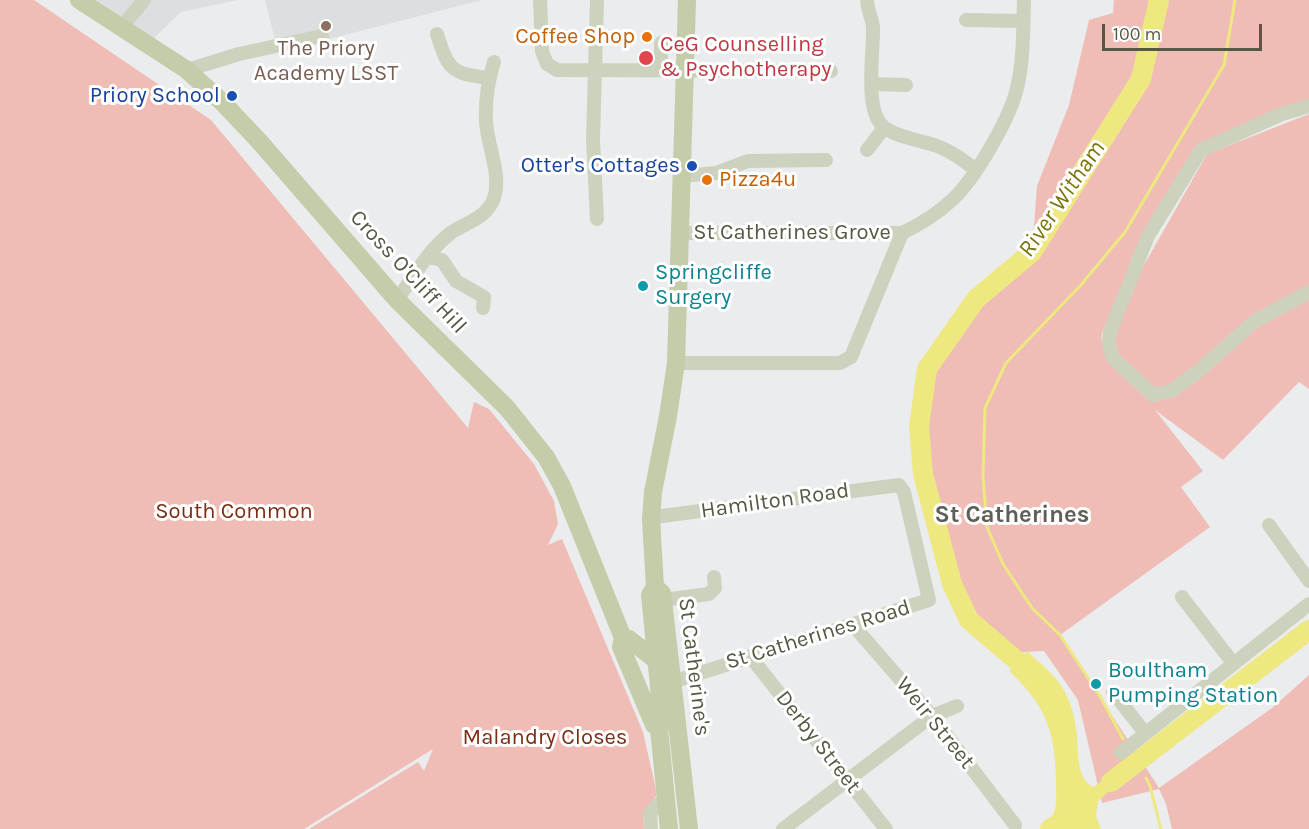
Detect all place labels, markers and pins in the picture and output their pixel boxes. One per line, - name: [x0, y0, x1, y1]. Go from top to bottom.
- marker: The Priory Academy LSST: [319, 19, 333, 33]
- place label: Coffee Shop: [515, 24, 635, 50]
- marker: Coffee Shop: [640, 30, 654, 44]
- place label: CeG Counselling & Psychotherapy: [660, 32, 832, 84]
- place label: The Priory Academy LSST: [254, 36, 398, 88]
- marker: CeG Counselling & Psychotherapy: [637, 49, 655, 67]
- place label: Priory School: [90, 83, 220, 109]
- marker: Priory School: [225, 89, 239, 103]
- place label: Otter's Cottages: [521, 153, 680, 179]
- marker: Otter's Cottages: [685, 159, 699, 173]
- place label: Pizza4u: [719, 167, 796, 193]
- marker: Pizza4u: [700, 173, 714, 187]
- place label: Springcliffe Surgery: [655, 260, 772, 312]
- marker: Springcliffe Surgery: [636, 279, 650, 293]
- place label: Boultham Pumping Station: [1108, 658, 1278, 710]
- marker: Boultham Pumping Station: [1089, 677, 1103, 691]

